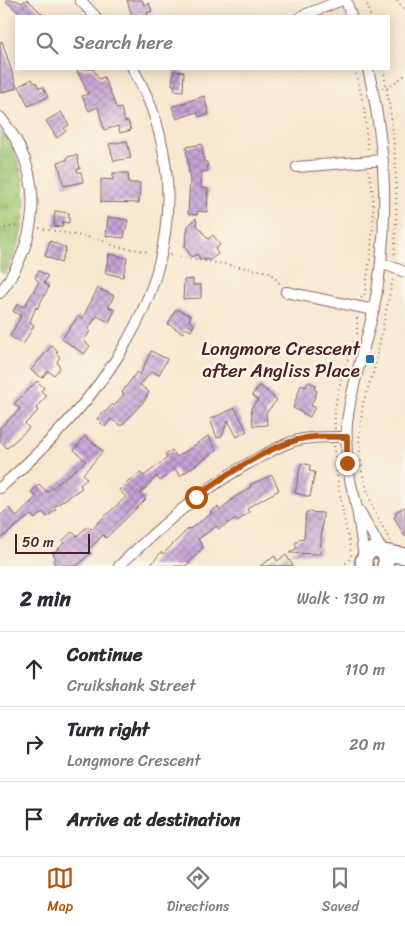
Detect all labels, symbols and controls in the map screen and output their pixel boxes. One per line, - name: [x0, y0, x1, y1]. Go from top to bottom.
- search box: [15, 15, 390, 70]
- text: Search here: [73, 26, 173, 59]
- icon: search: [33, 29, 61, 57]
- place label: Longmore Crescent after Angliss Place: [201, 332, 361, 387]
- marker: Longmore Crescent after Angliss Place: [364, 353, 376, 365]
- route end: [336, 452, 359, 475]
- route start: [185, 486, 208, 509]
- text: 50 m: [22, 530, 54, 555]
- scale bar: [15, 531, 90, 554]
- text: 2 min: [20, 580, 71, 618]
- text: Walk · 130 m: [297, 584, 385, 613]
- text: Continue: [67, 638, 143, 671]
- icon: ahead: [20, 655, 48, 683]
- text: 110 m: [345, 655, 385, 684]
- text: Cruikshank Street: [67, 671, 196, 700]
- text: Turn right: [67, 713, 149, 746]
- icon: right: [20, 730, 48, 758]
- text: 20 m: [349, 730, 385, 759]
- text: Longmore Crescent: [67, 746, 201, 775]
- text: Arrive at destination: [67, 803, 240, 836]
- icon: arrive: [20, 805, 48, 833]
- tab: Map: [46, 864, 74, 919]
- tab: Directions: [167, 864, 229, 919]
- tab: Saved: [322, 864, 359, 919]

